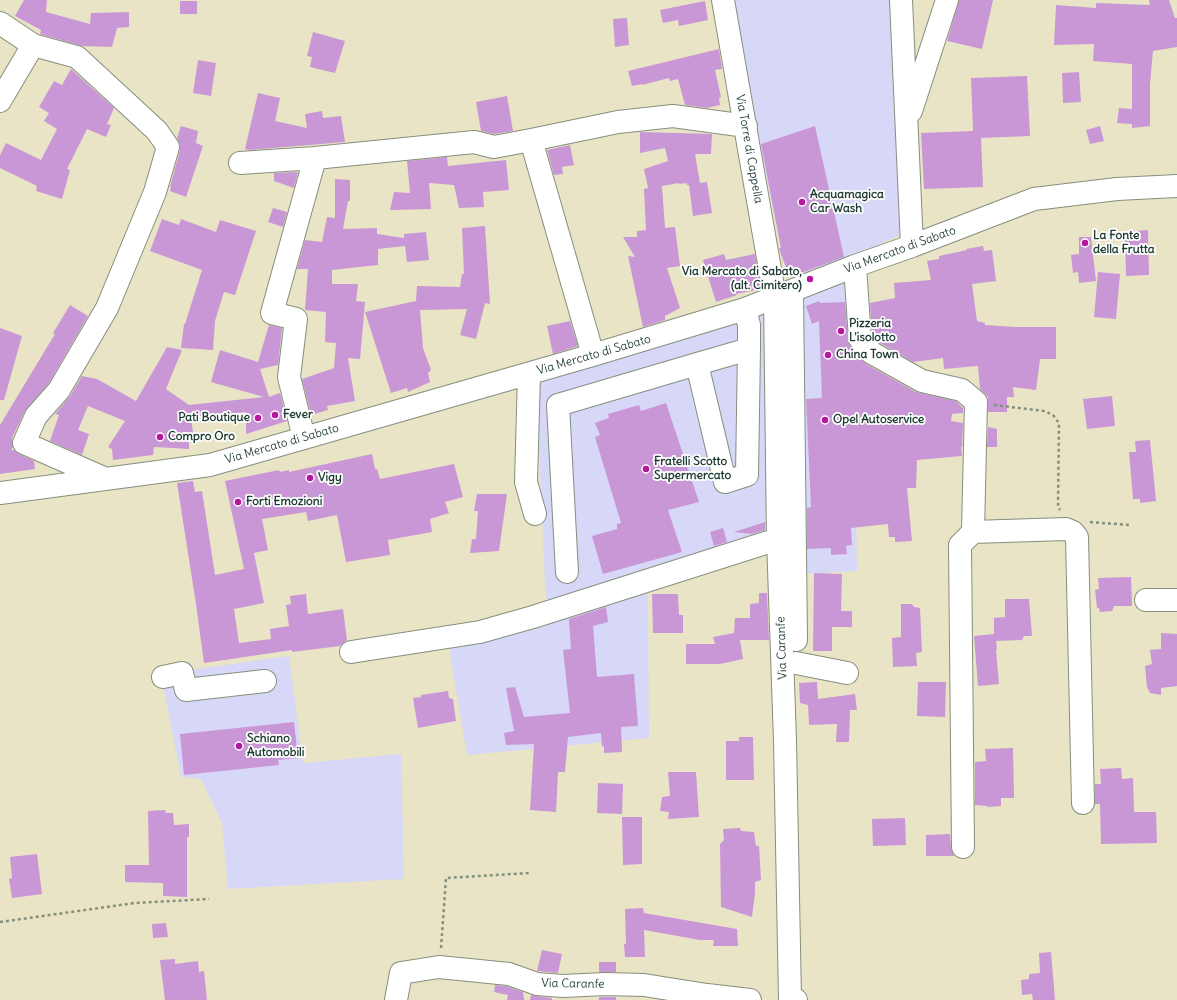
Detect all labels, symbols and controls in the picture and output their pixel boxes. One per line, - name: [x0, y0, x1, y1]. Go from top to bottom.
- street label: Via Torre di Cappella: [732, 93, 766, 205]
- place label: Acquamagica Car Wash: [810, 188, 884, 216]
- marker: Acquamagica Car Wash: [797, 197, 807, 207]
- street label: Via Mercato di Sabato: [842, 223, 958, 277]
- place label: La Fonte della Frutta: [1093, 229, 1155, 257]
- marker: La Fonte della Frutta: [1080, 238, 1090, 248]
- place label: Via Mercato di Sabato, (alt. Cimitero): [682, 265, 802, 293]
- marker: Via Mercato di Sabato, (alt. Cimitero): [805, 274, 815, 284]
- place label: Pizzeria L'isolotto: [849, 317, 896, 345]
- marker: Pizzeria L'isolotto: [836, 326, 846, 336]
- street label: Via Mercato di Sabato: [535, 332, 653, 378]
- place label: China Town: [836, 348, 899, 362]
- marker: China Town: [823, 350, 833, 360]
- place label: Fever: [283, 408, 313, 422]
- marker: Fever: [270, 410, 280, 420]
- place label: Pati Boutique: [178, 411, 250, 425]
- marker: Pati Boutique: [253, 413, 263, 423]
- place label: Opel Autoservice: [833, 413, 924, 427]
- marker: Opel Autoservice: [820, 415, 830, 425]
- street label: Via Mercato di Sabato: [223, 421, 341, 467]
- place label: Compro Oro: [168, 430, 235, 444]
- marker: Compro Oro: [155, 432, 165, 442]
- place label: Fratelli Scotto Supermercato: [654, 455, 731, 483]
- marker: Fratelli Scotto Supermercato: [641, 464, 651, 474]
- place label: Vigy: [318, 471, 342, 485]
- marker: Vigy: [305, 473, 315, 483]
- place label: Forti Emozioni: [246, 495, 322, 509]
- marker: Forti Emozioni: [233, 497, 243, 507]
- street label: Via Caranfe: [774, 616, 790, 680]
- place label: Schiano Automobili: [247, 732, 304, 760]
- marker: Schiano Automobili: [234, 741, 244, 751]
- street label: Via Caranfe: [541, 976, 605, 992]

